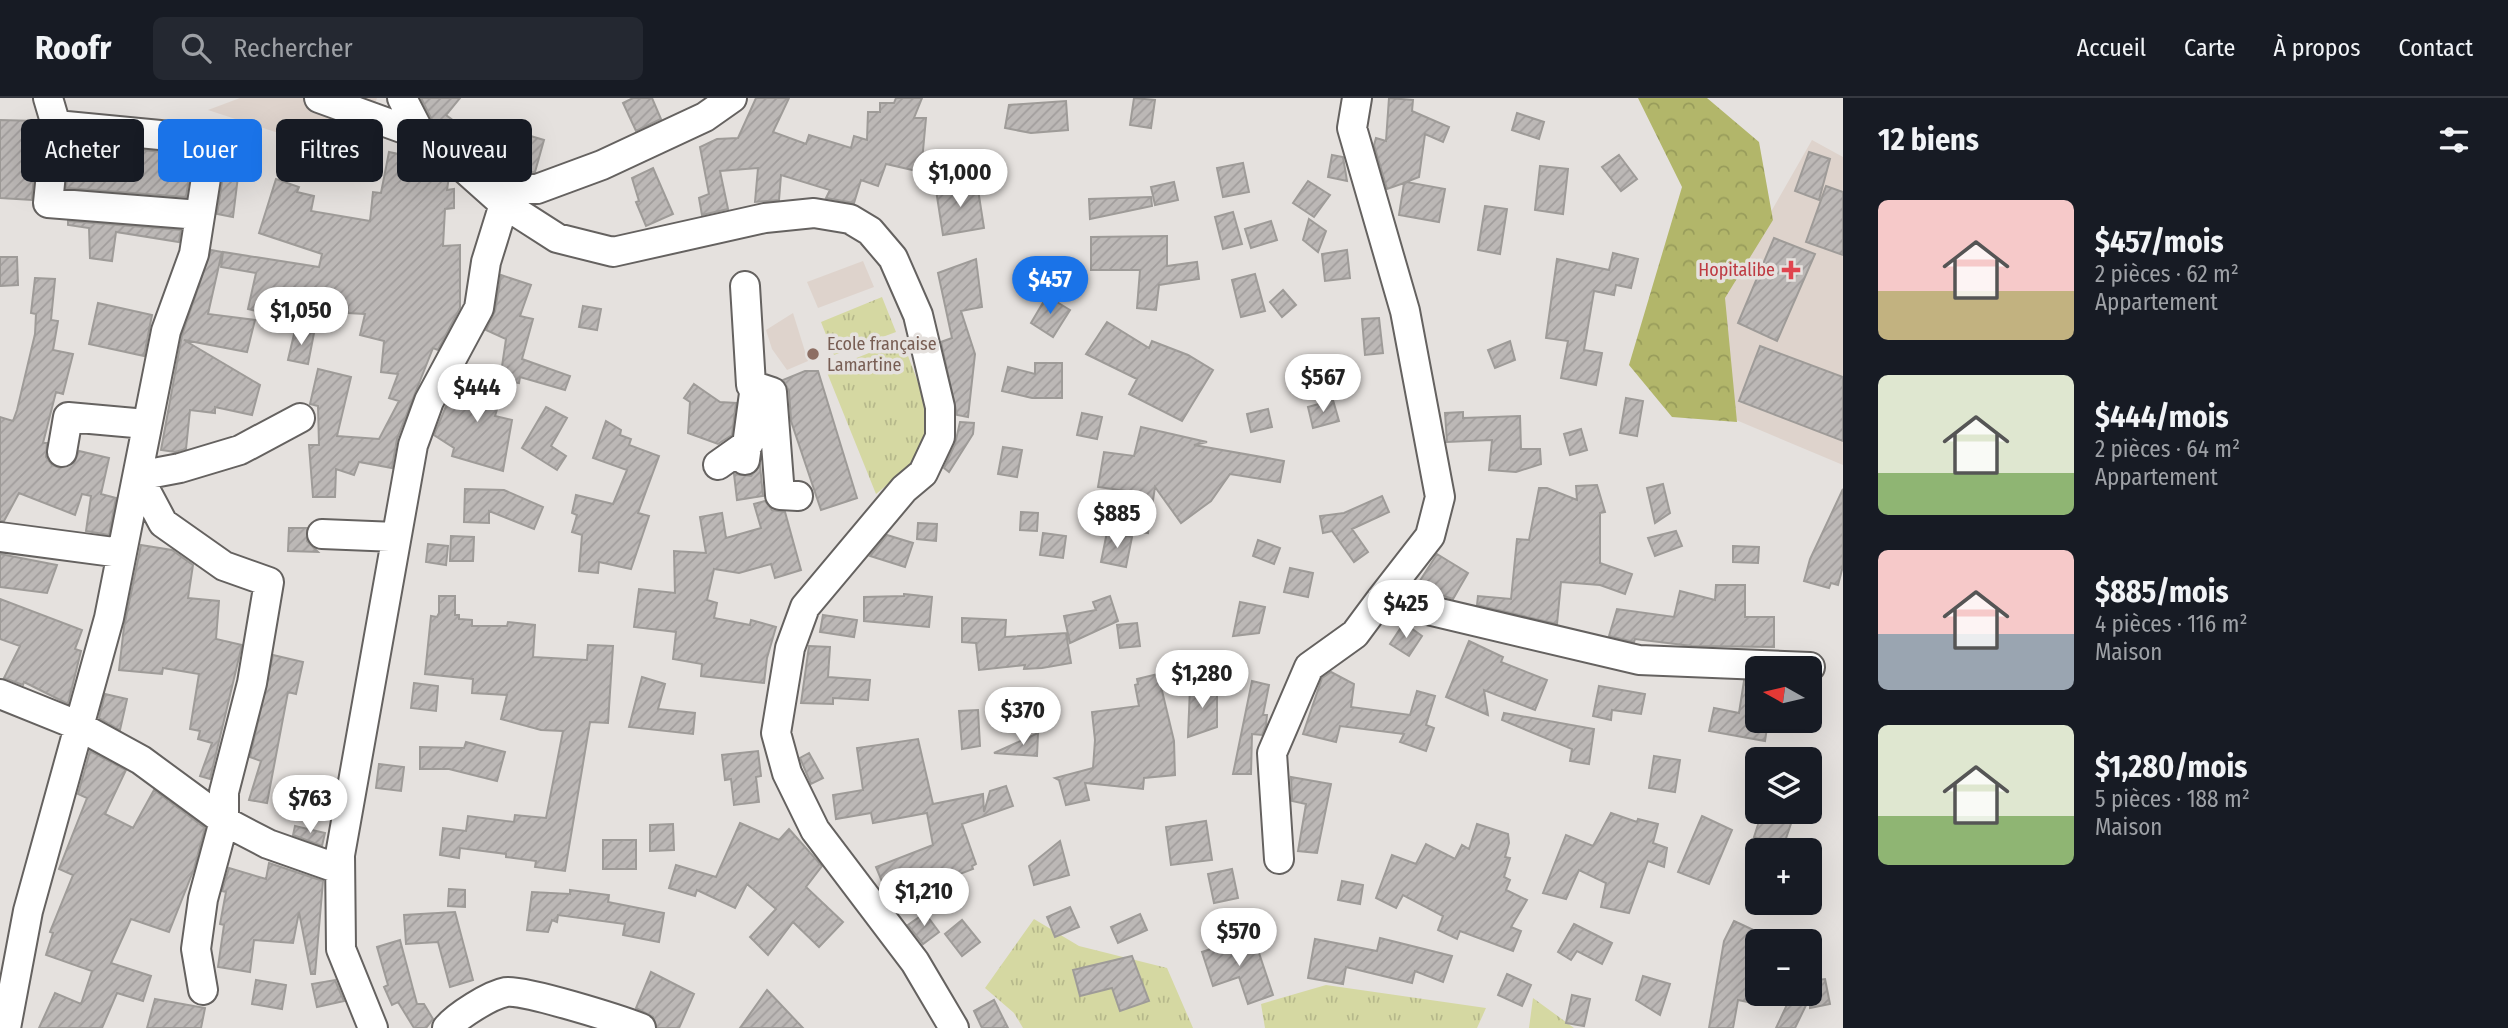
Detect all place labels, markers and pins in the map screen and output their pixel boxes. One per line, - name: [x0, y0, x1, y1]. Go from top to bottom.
- pin: $1,000: [903, 150, 1017, 209]
- pin: $457: [1009, 256, 1091, 316]
- place label: Hopitalibe: [1698, 259, 1775, 281]
- marker: Hopitalibe: [1781, 260, 1801, 280]
- pin: $1,050: [244, 288, 358, 347]
- place label: Ecole française Lamartine: [827, 333, 937, 376]
- marker: Ecole française Lamartine: [805, 346, 821, 362]
- pin: $567: [1282, 354, 1364, 414]
- pin: $444: [436, 364, 518, 424]
- pin: $885: [1076, 490, 1158, 550]
- pin: $425: [1365, 580, 1447, 640]
- pin: $1,280: [1145, 650, 1259, 710]
- pin: $370: [982, 688, 1064, 747]
- pin: $763: [269, 776, 351, 835]
- pin: $1,210: [867, 868, 981, 928]
- pin: $570: [1198, 908, 1280, 968]

